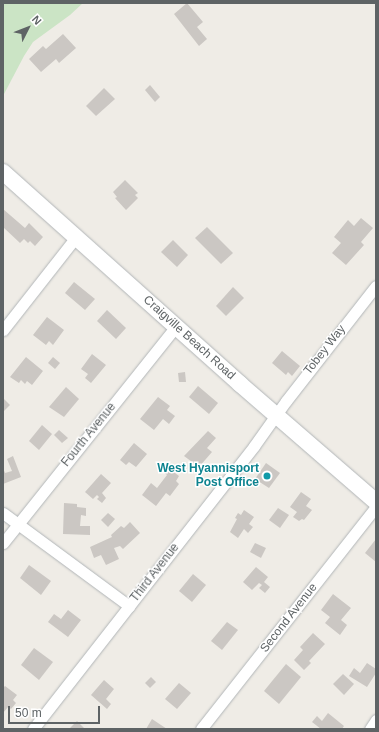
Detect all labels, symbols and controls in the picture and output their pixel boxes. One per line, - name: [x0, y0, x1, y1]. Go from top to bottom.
- north arrow: [8, 8, 48, 48]
- text: N: [30, 13, 44, 27]
- street label: Craigville Beach Road: [140, 293, 238, 383]
- street label: Tobey Way: [301, 322, 349, 378]
- street label: Fourth Avenue: [59, 400, 119, 470]
- place label: West Hyannisport Post Office: [157, 462, 259, 490]
- marker: West Hyannisport Post Office: [262, 471, 272, 481]
- street label: Third Avenue: [127, 541, 183, 605]
- street label: Second Avenue: [257, 580, 321, 656]
- scale bar: [10, 698, 102, 724]
- text: 50 m: [15, 706, 42, 720]

